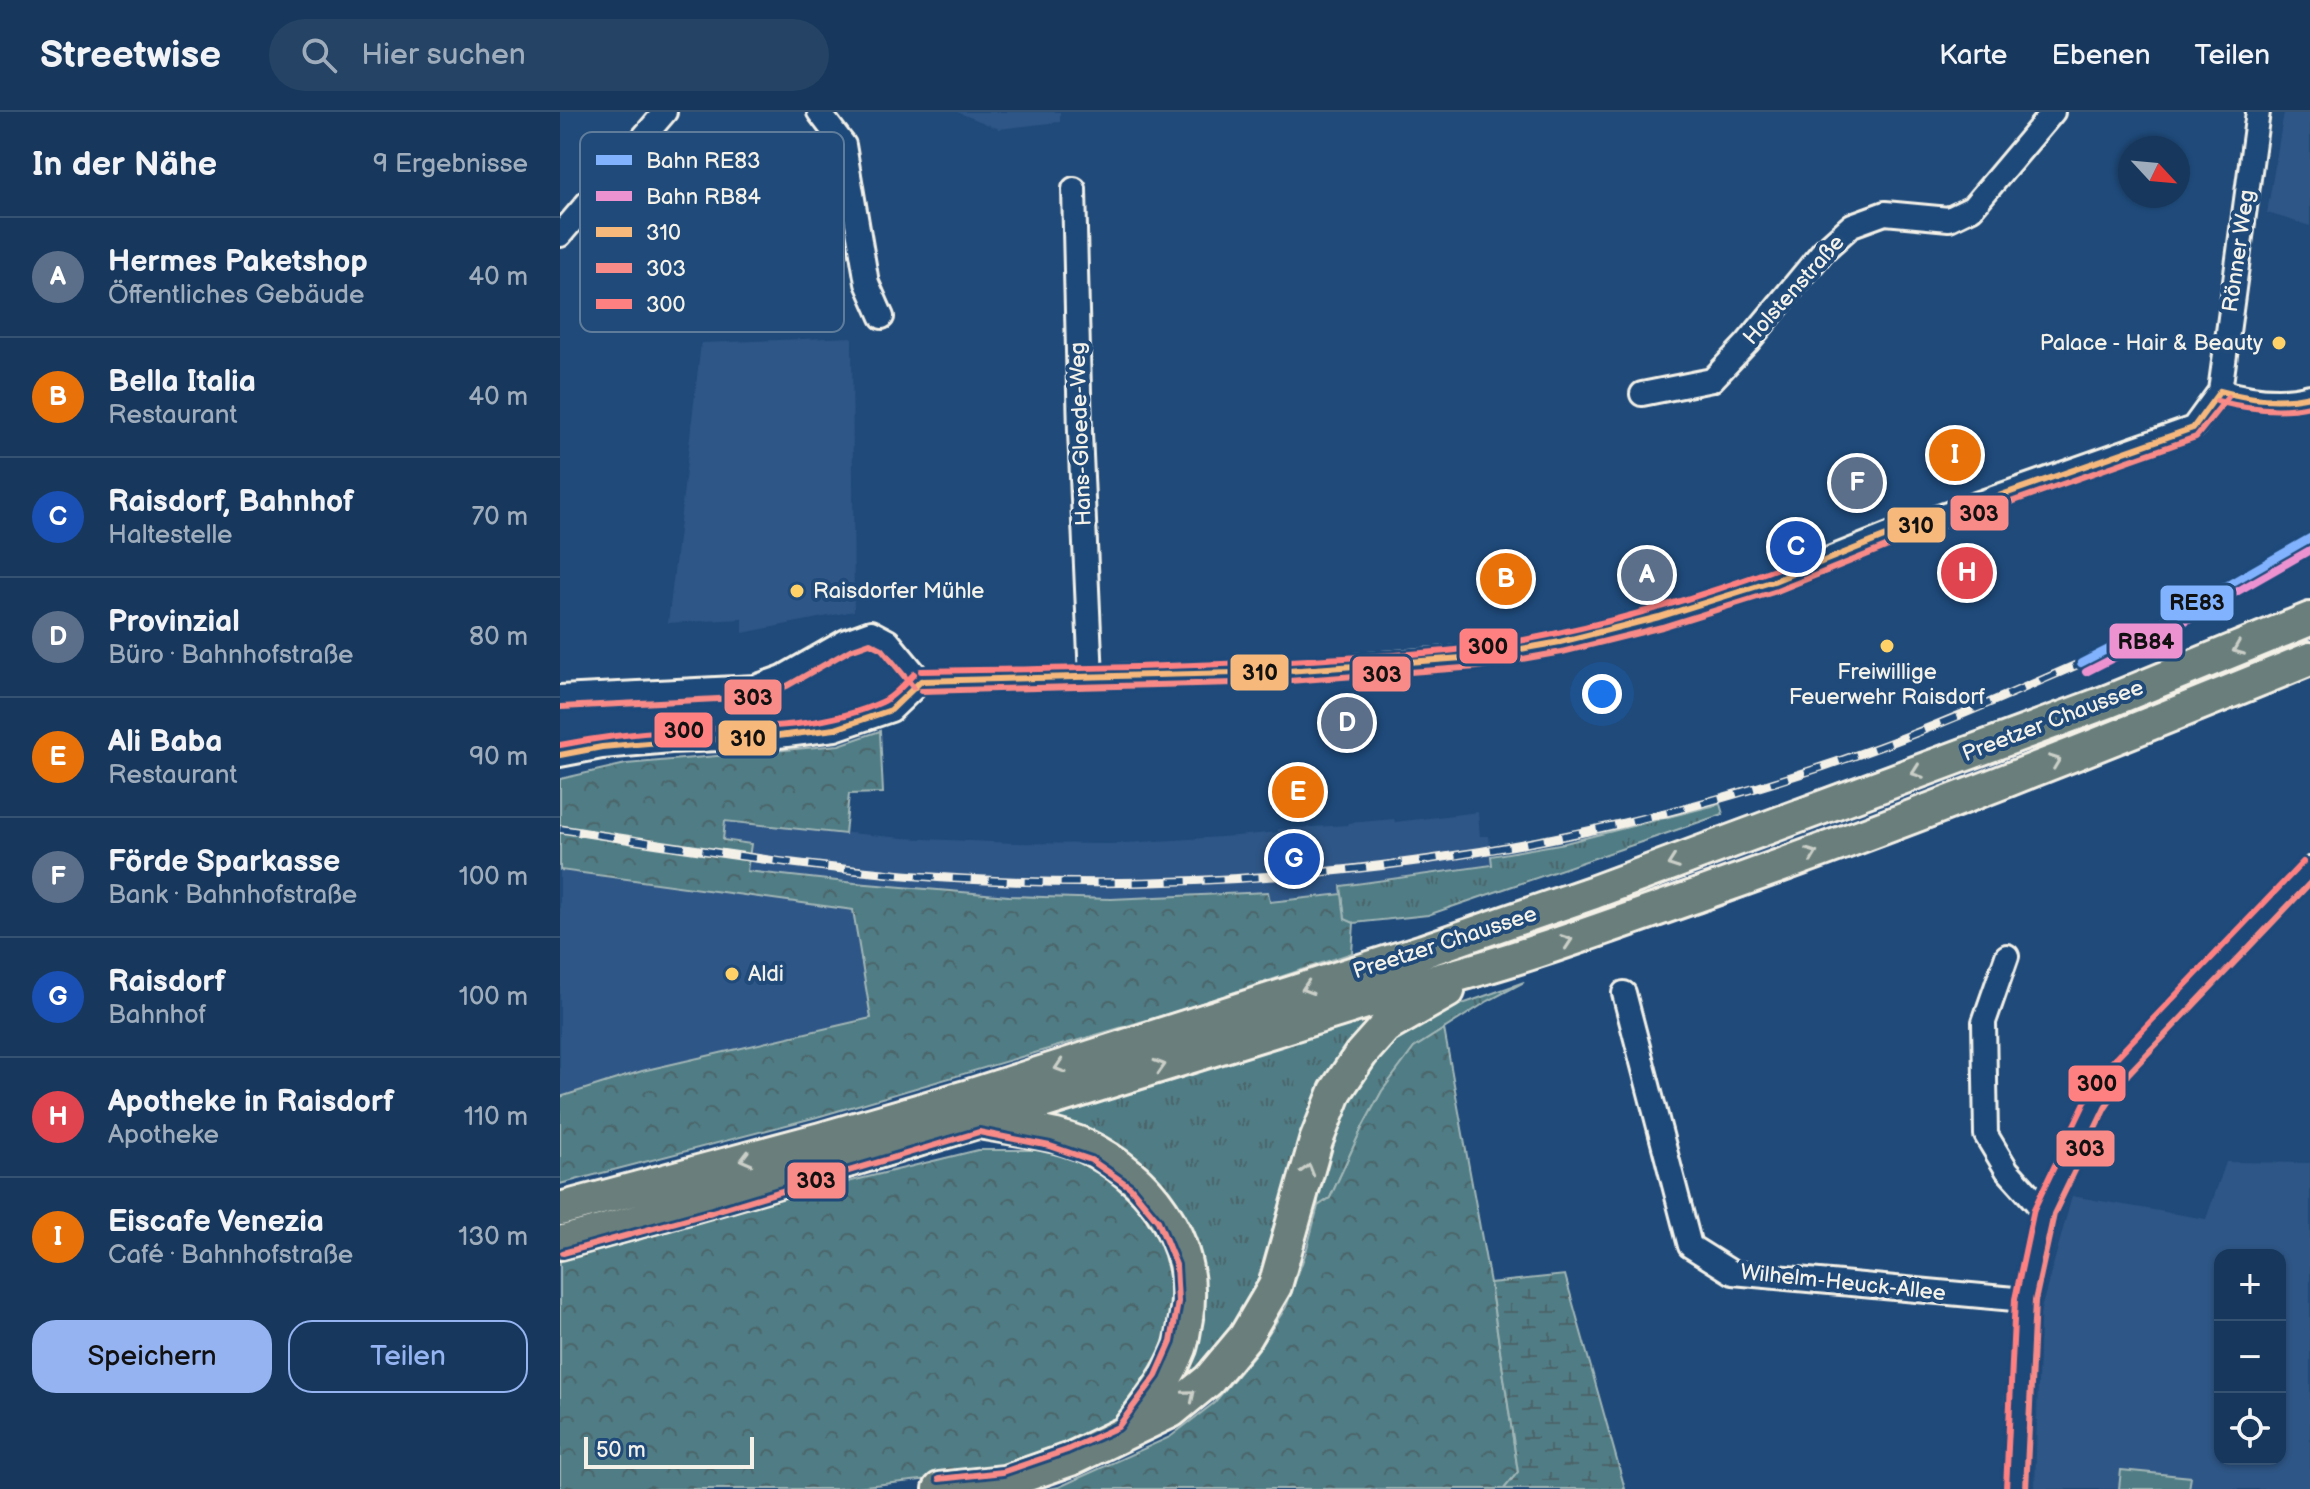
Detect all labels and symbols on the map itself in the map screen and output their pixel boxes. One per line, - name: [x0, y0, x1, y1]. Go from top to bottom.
- legend: [580, 132, 844, 332]
- north arrow: [2118, 136, 2190, 208]
- text: Bahn RE83: [646, 148, 761, 175]
- text: Bahn RB84: [646, 184, 762, 211]
- street label: Rönner Weg: [2217, 188, 2261, 314]
- text: 310: [646, 220, 681, 247]
- street label: Holstenstraße: [1738, 229, 1850, 351]
- text: 303: [646, 256, 686, 283]
- text: 300: [646, 292, 685, 319]
- place label: Palace - Hair & Beauty: [2040, 330, 2263, 357]
- marker: Palace - Hair & Beauty: [2270, 334, 2288, 352]
- street label: Hans-Gloede-Weg: [1064, 341, 1098, 527]
- pin: I: [1929, 425, 1981, 485]
- pin: F: [1831, 453, 1883, 513]
- line badge: 303: [1949, 494, 2010, 532]
- text: 303: [1959, 501, 1999, 528]
- line badge: 310: [1886, 506, 1947, 544]
- text: 310: [1898, 513, 1934, 540]
- pin: C: [1770, 517, 1822, 577]
- pin: H: [1941, 543, 1993, 603]
- pin: A: [1621, 545, 1673, 605]
- pin: B: [1480, 549, 1532, 609]
- place label: Raisdorfer Mühle: [813, 578, 984, 605]
- marker: Raisdorfer Mühle: [788, 582, 806, 600]
- line badge: RE83: [2159, 584, 2235, 622]
- text: RE83: [2169, 590, 2225, 617]
- line badge: RB84: [2108, 622, 2184, 660]
- line badge: 300: [1458, 627, 1519, 665]
- text: RB84: [2118, 629, 2174, 656]
- text: 300: [1468, 634, 1508, 661]
- marker: Freiwillige Feuerwehr Raisdorf: [1878, 637, 1896, 655]
- one-way arrow: [2232, 639, 2246, 655]
- line badge: 310: [1229, 653, 1290, 692]
- line badge: 303: [1351, 655, 1412, 693]
- place label: Freiwillige Feuerwehr Raisdorf: [1789, 659, 1985, 711]
- text: 310: [1242, 660, 1278, 687]
- text: 303: [1362, 662, 1402, 689]
- your location: [1582, 674, 1622, 714]
- street label: Preetzer Chaussee: [1959, 674, 2147, 768]
- line badge: 303: [723, 678, 783, 716]
- text: 303: [733, 685, 773, 712]
- pin: D: [1321, 693, 1373, 753]
- line badge: 300: [653, 711, 714, 749]
- text: 300: [664, 718, 704, 745]
- line badge: 310: [717, 719, 778, 757]
- text: 310: [730, 726, 766, 753]
- one-way arrow: [2047, 754, 2061, 771]
- pin: E: [1272, 762, 1324, 822]
- one-way arrow: [1911, 762, 1925, 779]
- pin: G: [1268, 829, 1320, 889]
- one-way arrow: [1804, 847, 1818, 864]
- one-way arrow: [1667, 853, 1681, 870]
- street label: Preetzer Chaussee: [1350, 901, 1540, 985]
- one-way arrow: [1559, 934, 1573, 950]
- place label: Aldi: [748, 961, 784, 988]
- marker: Aldi: [723, 965, 741, 983]
- one-way arrow: [1301, 979, 1315, 995]
- one-way arrow: [1053, 1058, 1067, 1074]
- one-way arrow: [1152, 1059, 1166, 1075]
- line badge: 300: [2067, 1064, 2127, 1103]
- text: 300: [2077, 1071, 2117, 1098]
- line badge: 303: [2055, 1129, 2116, 1168]
- text: 303: [2065, 1136, 2105, 1163]
- one-way arrow: [739, 1150, 753, 1167]
- line badge: 303: [786, 1161, 847, 1200]
- one-way arrow: [1299, 1163, 1315, 1177]
- text: 303: [796, 1168, 836, 1195]
- street label: Wilhelm-Heuck-Allee: [1739, 1259, 1947, 1307]
- one-way arrow: [1181, 1390, 1196, 1405]
- scale bar: [584, 1433, 754, 1469]

